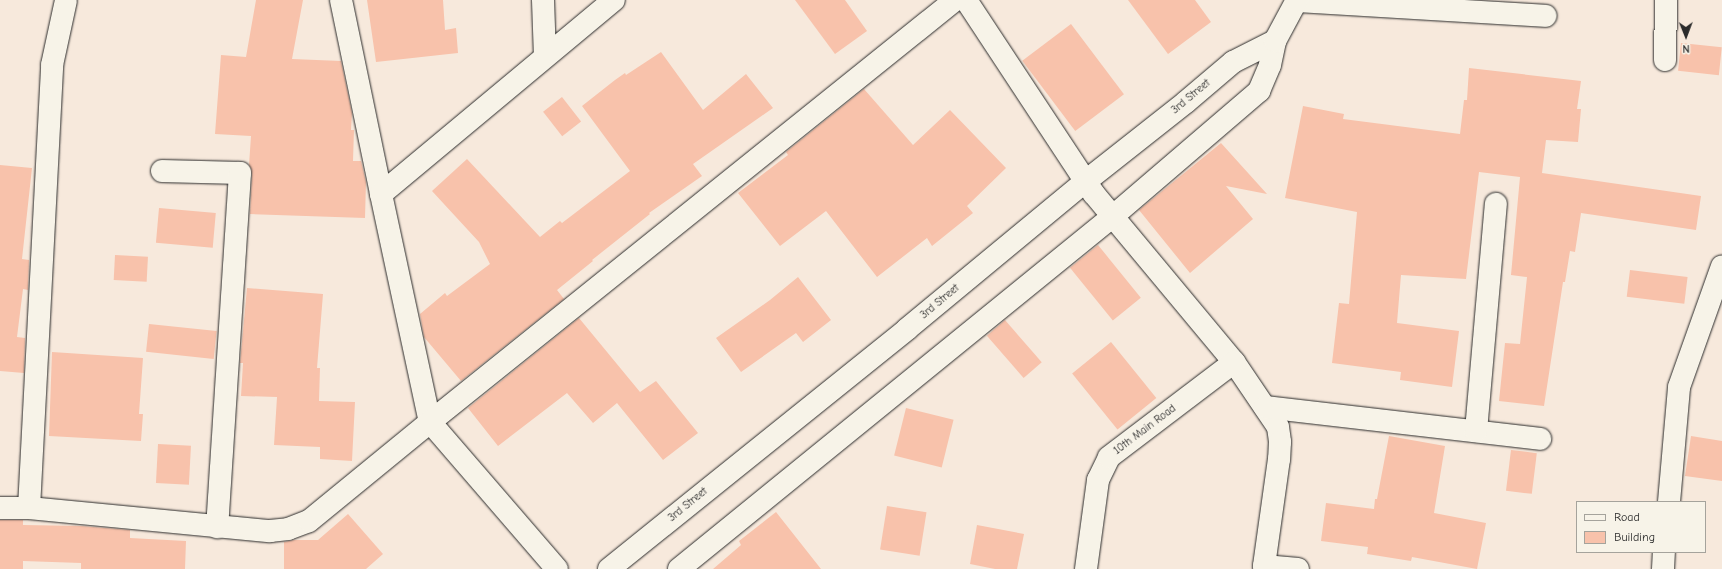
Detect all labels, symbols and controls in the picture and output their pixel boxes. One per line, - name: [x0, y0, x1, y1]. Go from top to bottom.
- north arrow: [1666, 16, 1706, 56]
- text: N: [1683, 42, 1690, 55]
- street label: 3rd Street: [1169, 77, 1213, 117]
- street label: 3rd Street: [918, 282, 962, 322]
- street label: 10th Main Road: [1111, 402, 1179, 458]
- street label: 3rd Street: [666, 485, 710, 525]
- legend: [1576, 501, 1706, 553]
- text: Road: [1614, 510, 1640, 524]
- text: Building: [1614, 530, 1655, 544]

